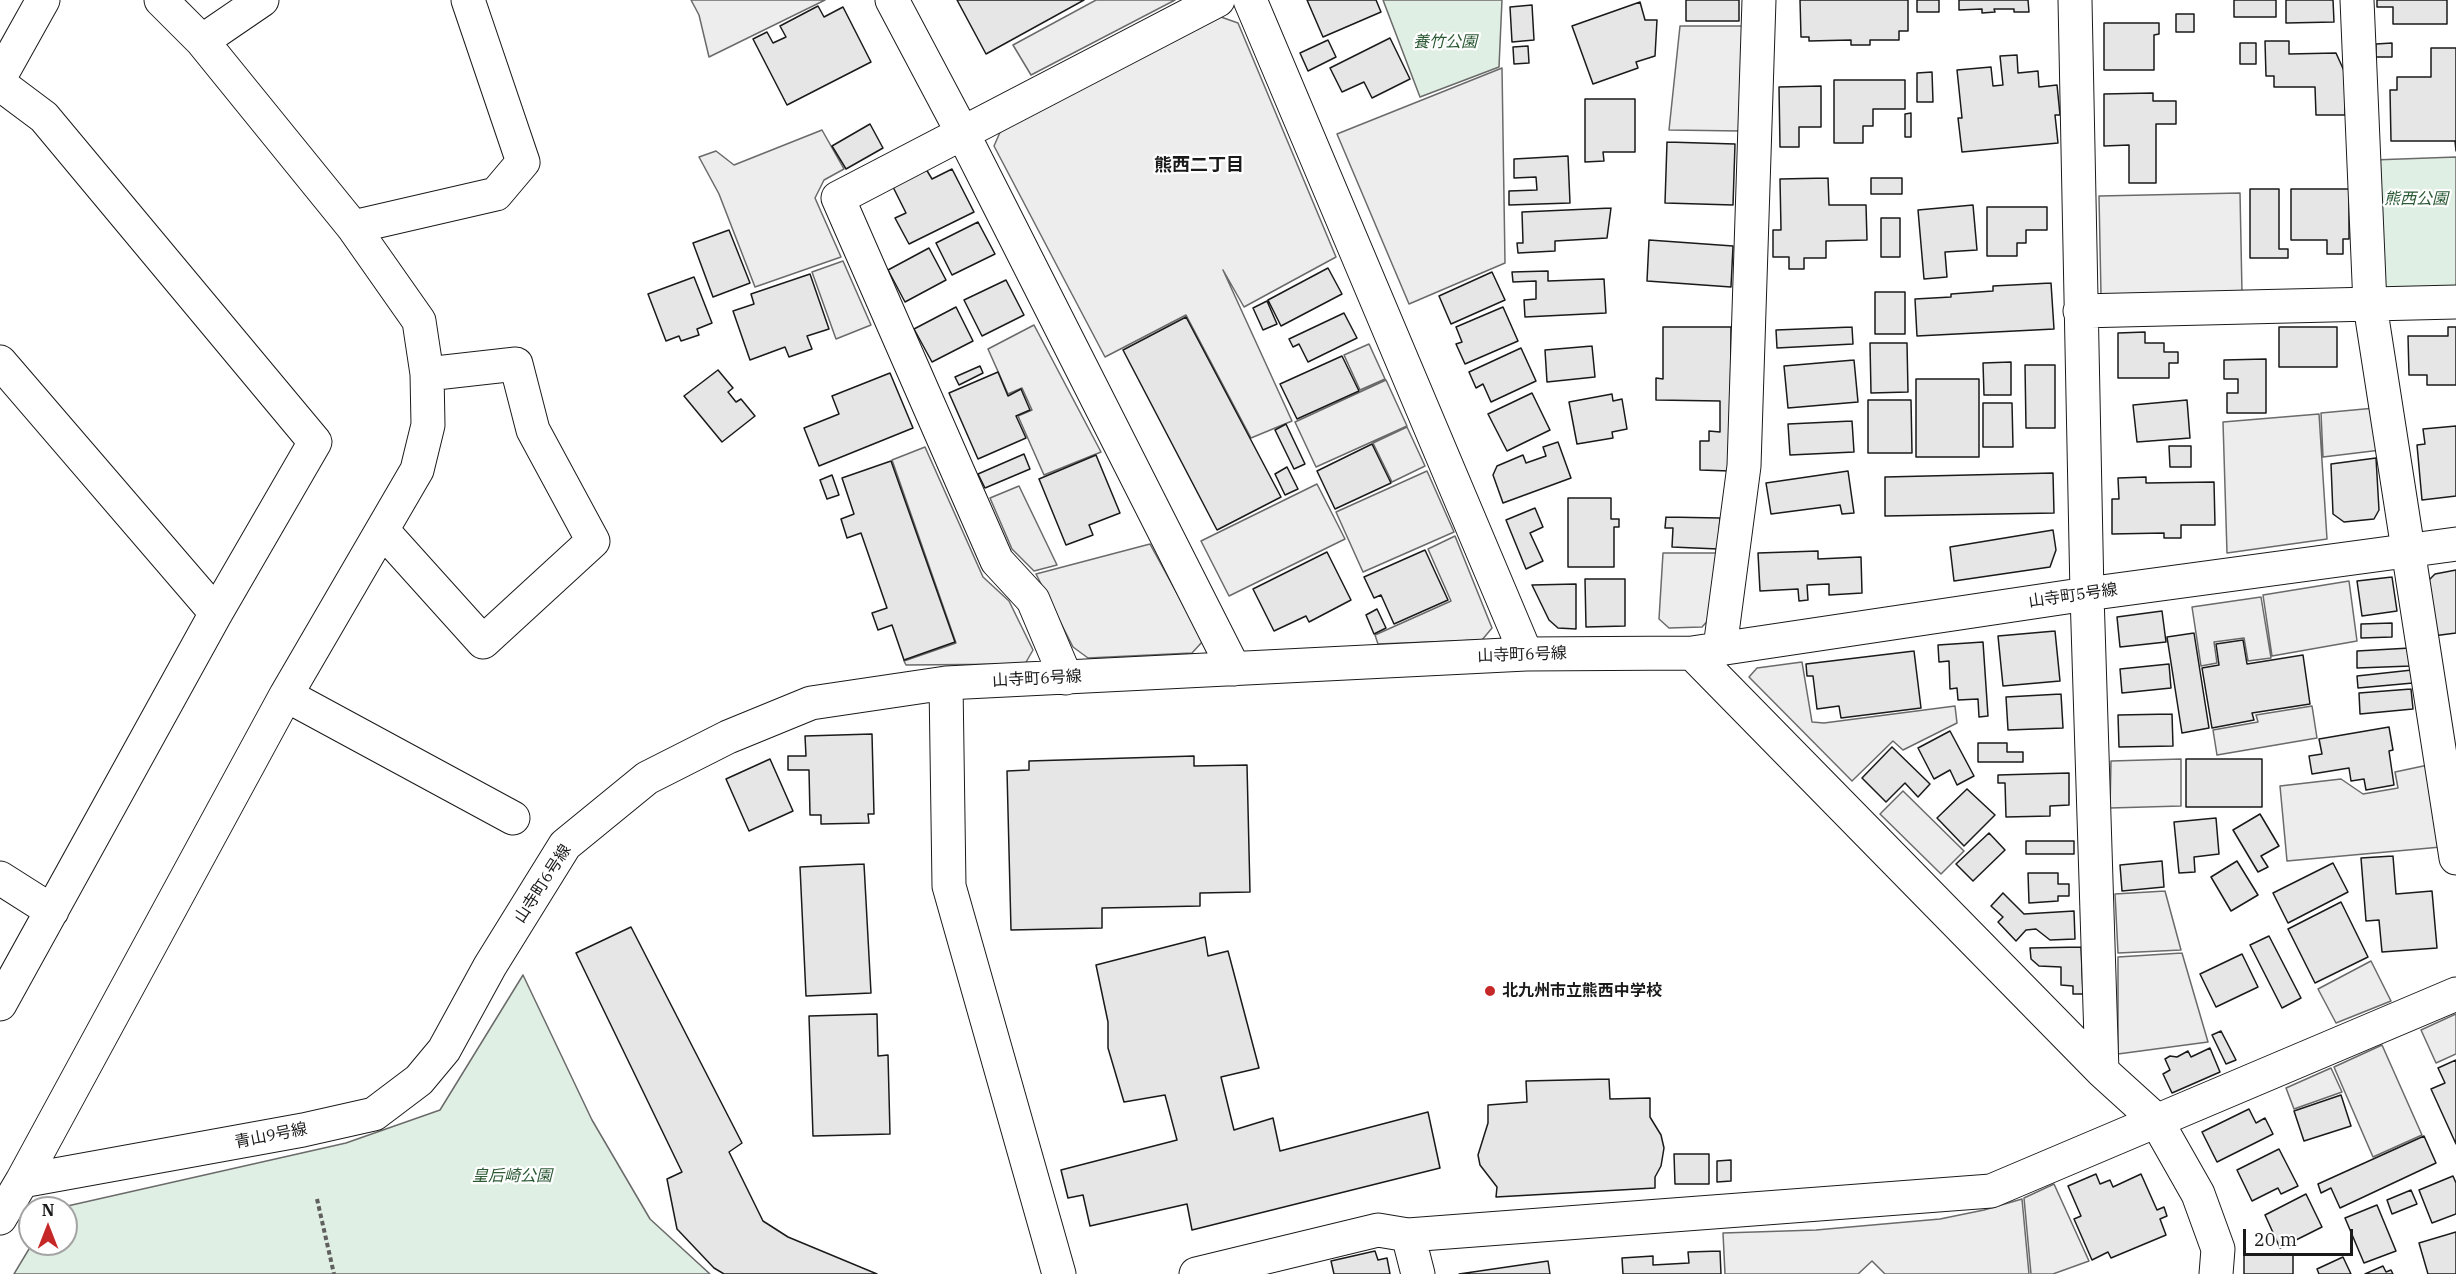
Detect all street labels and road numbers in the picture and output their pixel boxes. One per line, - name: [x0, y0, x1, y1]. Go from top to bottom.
- street label: 山寺町5号線: [2027, 580, 2119, 612]
- street label: 山寺町6号線: [1477, 644, 1567, 666]
- street label: 山寺町6号線: [992, 667, 1082, 691]
- street label: 山寺町6号線: [511, 841, 575, 927]
- street label: 青山9号線: [233, 1120, 309, 1152]

